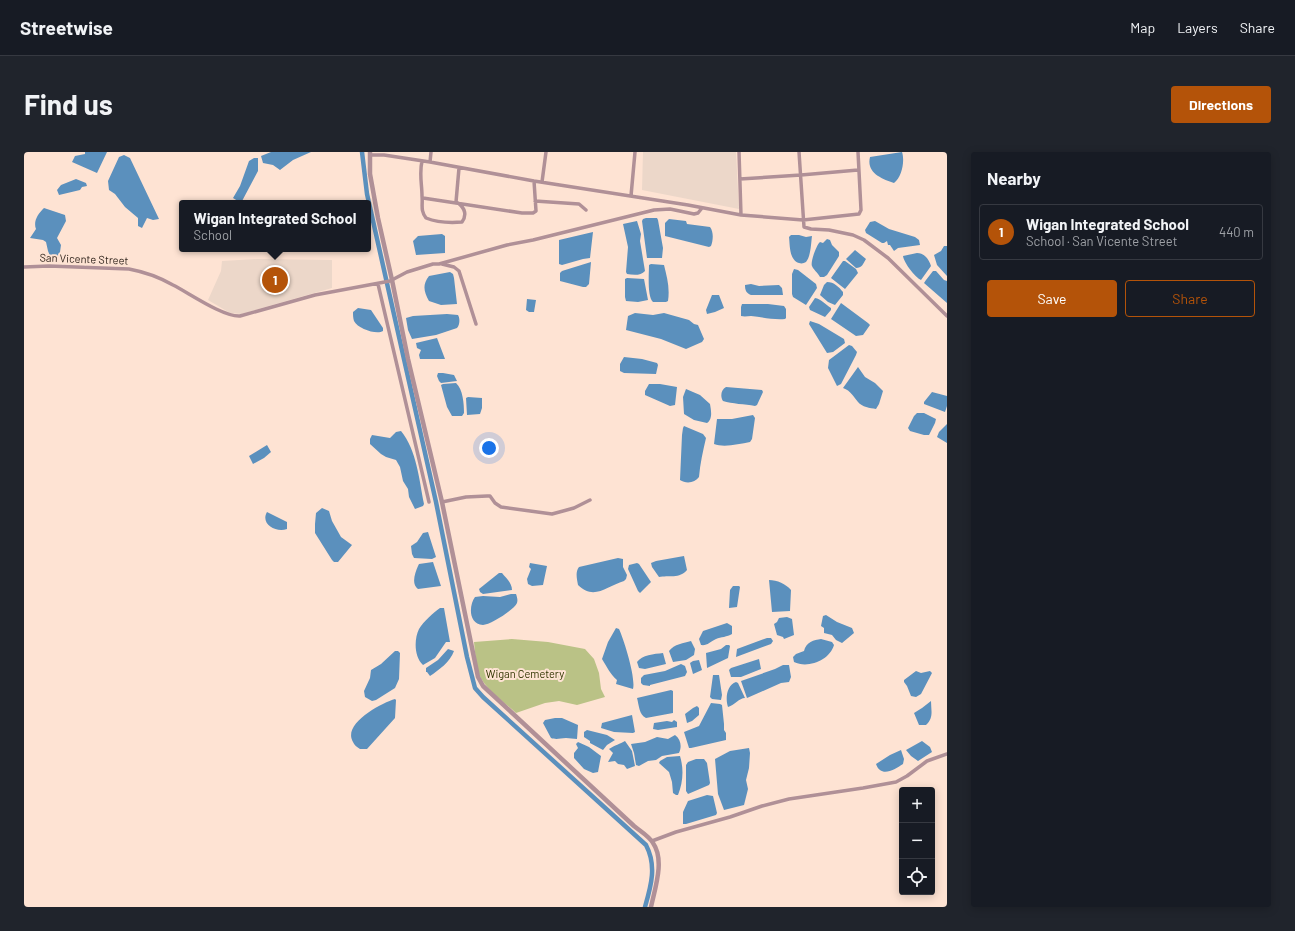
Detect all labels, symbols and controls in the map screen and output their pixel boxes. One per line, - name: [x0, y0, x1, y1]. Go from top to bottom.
- text: Streetwise: [20, 16, 113, 39]
- text: Map: [1130, 19, 1155, 36]
- text: Layers: [1177, 19, 1218, 36]
- text: Share: [1240, 19, 1275, 36]
- button: Directions: [1171, 86, 1271, 123]
- text: Find us: [24, 87, 113, 121]
- text: Nearby: [987, 168, 1041, 188]
- popup: [179, 200, 371, 252]
- text: Wigan Integrated School: [194, 209, 356, 227]
- text: Wigan Integrated School: [1026, 215, 1189, 233]
- text: 1: [999, 224, 1003, 240]
- text: 440 m: [1219, 224, 1254, 240]
- text: School: [194, 227, 232, 243]
- text: School · San Vicente Street: [1026, 233, 1177, 249]
- street label: San Vicente Street: [39, 250, 129, 267]
- pin: 1: [262, 265, 288, 295]
- button: Save: [987, 280, 1117, 317]
- button: Share: [1125, 280, 1255, 317]
- your location: [479, 438, 499, 458]
- park label: Wigan Cemetery: [486, 667, 564, 680]
- map controls: [899, 787, 935, 895]
- button: +: [899, 787, 935, 823]
- button: −: [899, 823, 935, 859]
- button: locate: [899, 859, 935, 895]

